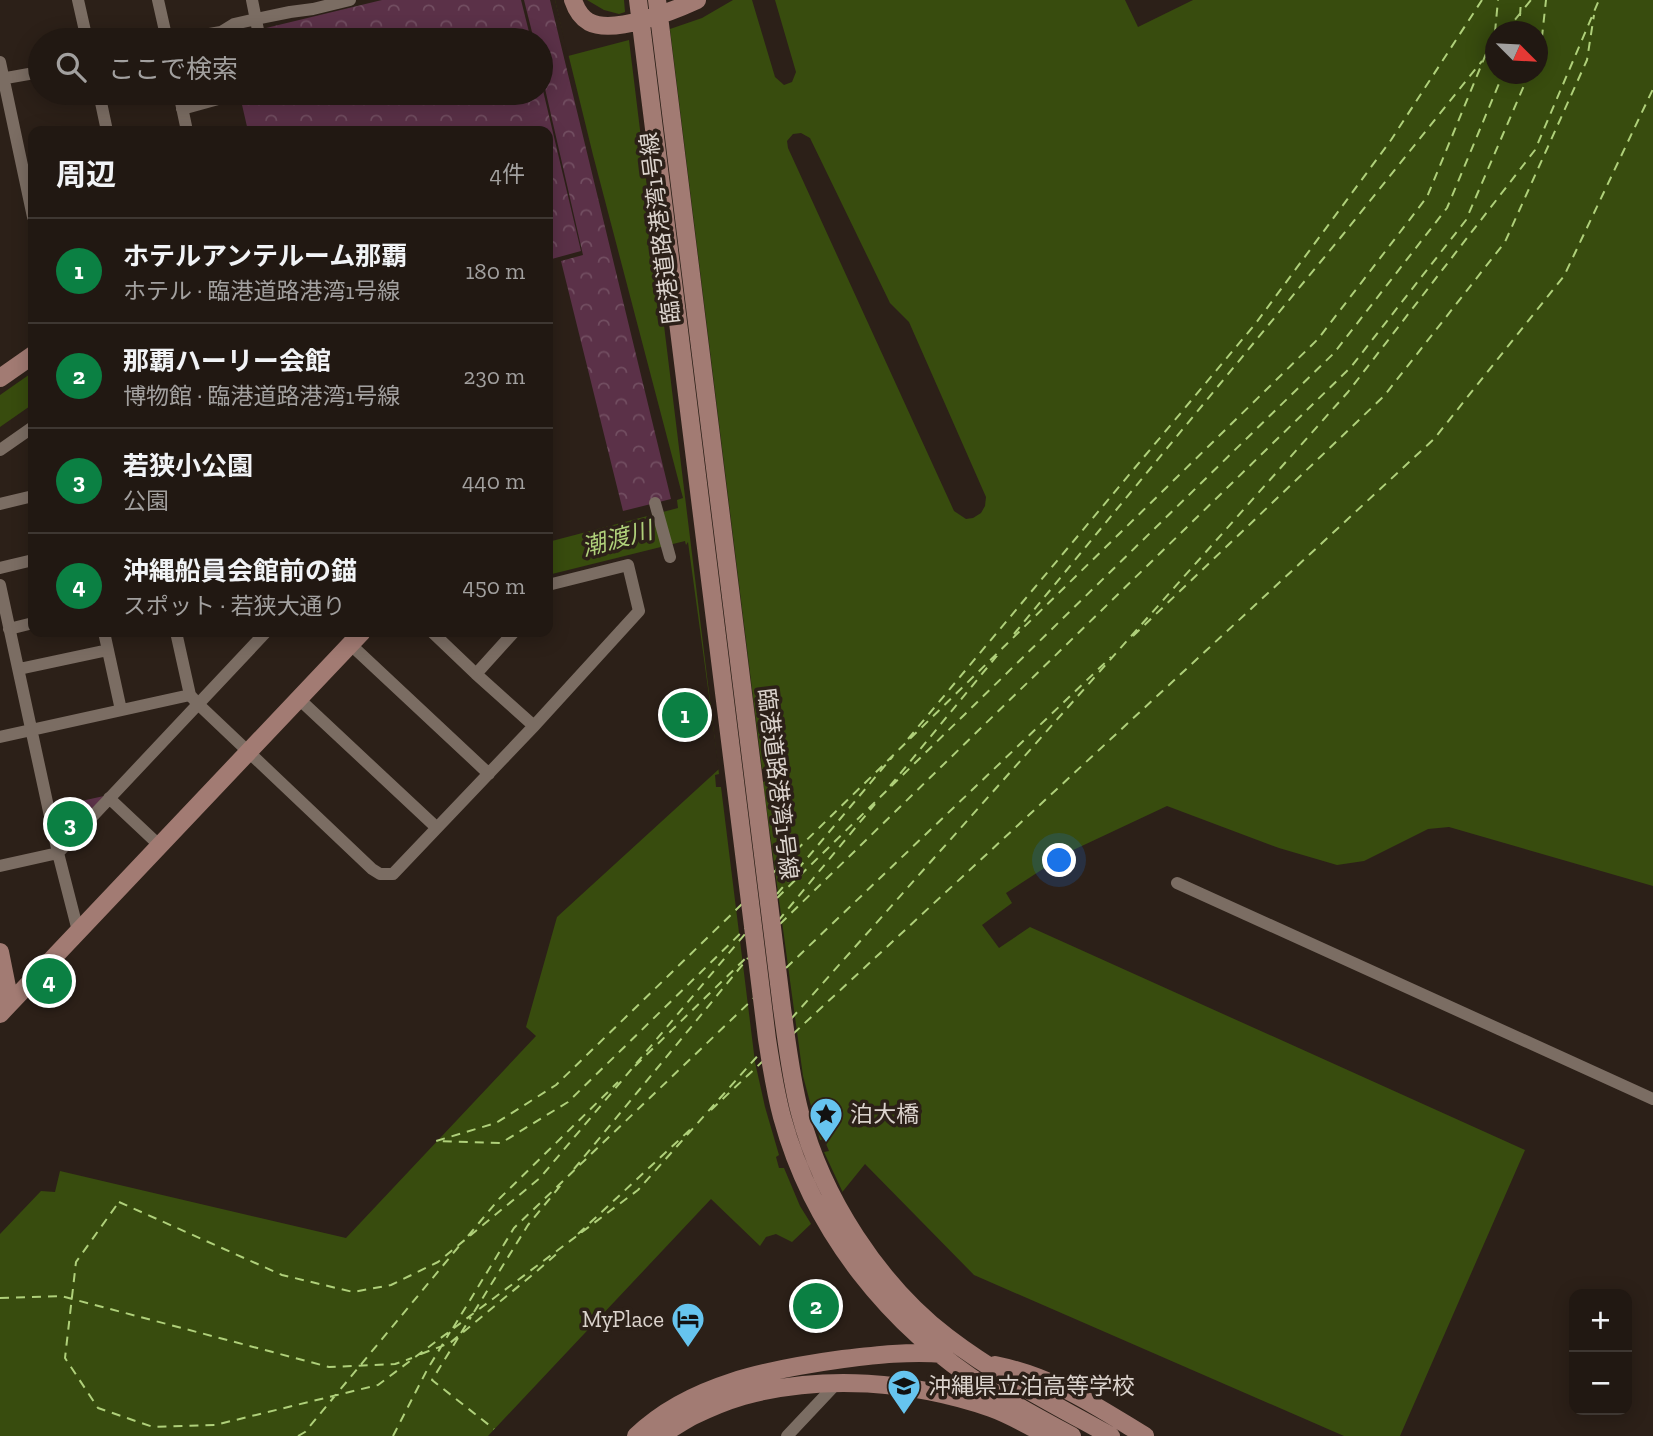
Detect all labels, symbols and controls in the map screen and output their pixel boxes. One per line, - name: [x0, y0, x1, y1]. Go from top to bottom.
- north arrow: [1485, 21, 1548, 84]
- search box: [28, 28, 553, 105]
- icon: search: [52, 48, 90, 86]
- text: ここで検索: [108, 53, 238, 85]
- street label: 臨港道路港湾1号線: [634, 131, 686, 325]
- text: 周辺: [56, 157, 116, 193]
- text: 4件: [490, 160, 525, 188]
- text: ホテルアンテルーム那覇: [123, 240, 407, 272]
- text: 1: [74, 257, 84, 285]
- text: 180 m: [465, 257, 525, 285]
- text: ホテル · 臨港道路港湾1号線: [123, 277, 400, 305]
- text: 那覇ハーリー会館: [123, 345, 331, 377]
- text: 2: [73, 362, 85, 390]
- text: 230 m: [464, 362, 525, 390]
- text: 博物館 · 臨港道路港湾1号線: [123, 382, 400, 410]
- text: 若狭小公園: [123, 450, 253, 482]
- text: 3: [73, 467, 85, 495]
- text: 440 m: [462, 467, 525, 495]
- text: 公園: [123, 487, 169, 515]
- water label: 潮渡川: [578, 514, 658, 562]
- text: 沖縄船員会館前の錨: [123, 555, 357, 587]
- text: 4: [72, 572, 86, 600]
- text: 450 m: [463, 572, 525, 600]
- text: スポット · 若狭大通り: [123, 592, 345, 620]
- street label: 臨港道路港湾1号線: [752, 687, 804, 881]
- pin: 1: [662, 689, 708, 741]
- pin: 3: [47, 798, 93, 850]
- your location: [1042, 843, 1076, 877]
- pin: 4: [26, 955, 72, 1007]
- place icon: 泊大橋: [807, 1095, 845, 1144]
- place label: 泊大橋: [850, 1100, 919, 1128]
- pin: 2: [793, 1280, 839, 1332]
- map controls: [1569, 1289, 1632, 1415]
- button: +: [1569, 1289, 1632, 1352]
- hotel icon: MyPlace: [669, 1300, 707, 1349]
- place label: MyPlace: [582, 1305, 664, 1333]
- button: −: [1569, 1352, 1632, 1415]
- school or university icon: 沖縄県立泊高等学校: [885, 1367, 923, 1416]
- place label: 沖縄県立泊高等学校: [928, 1372, 1135, 1400]

